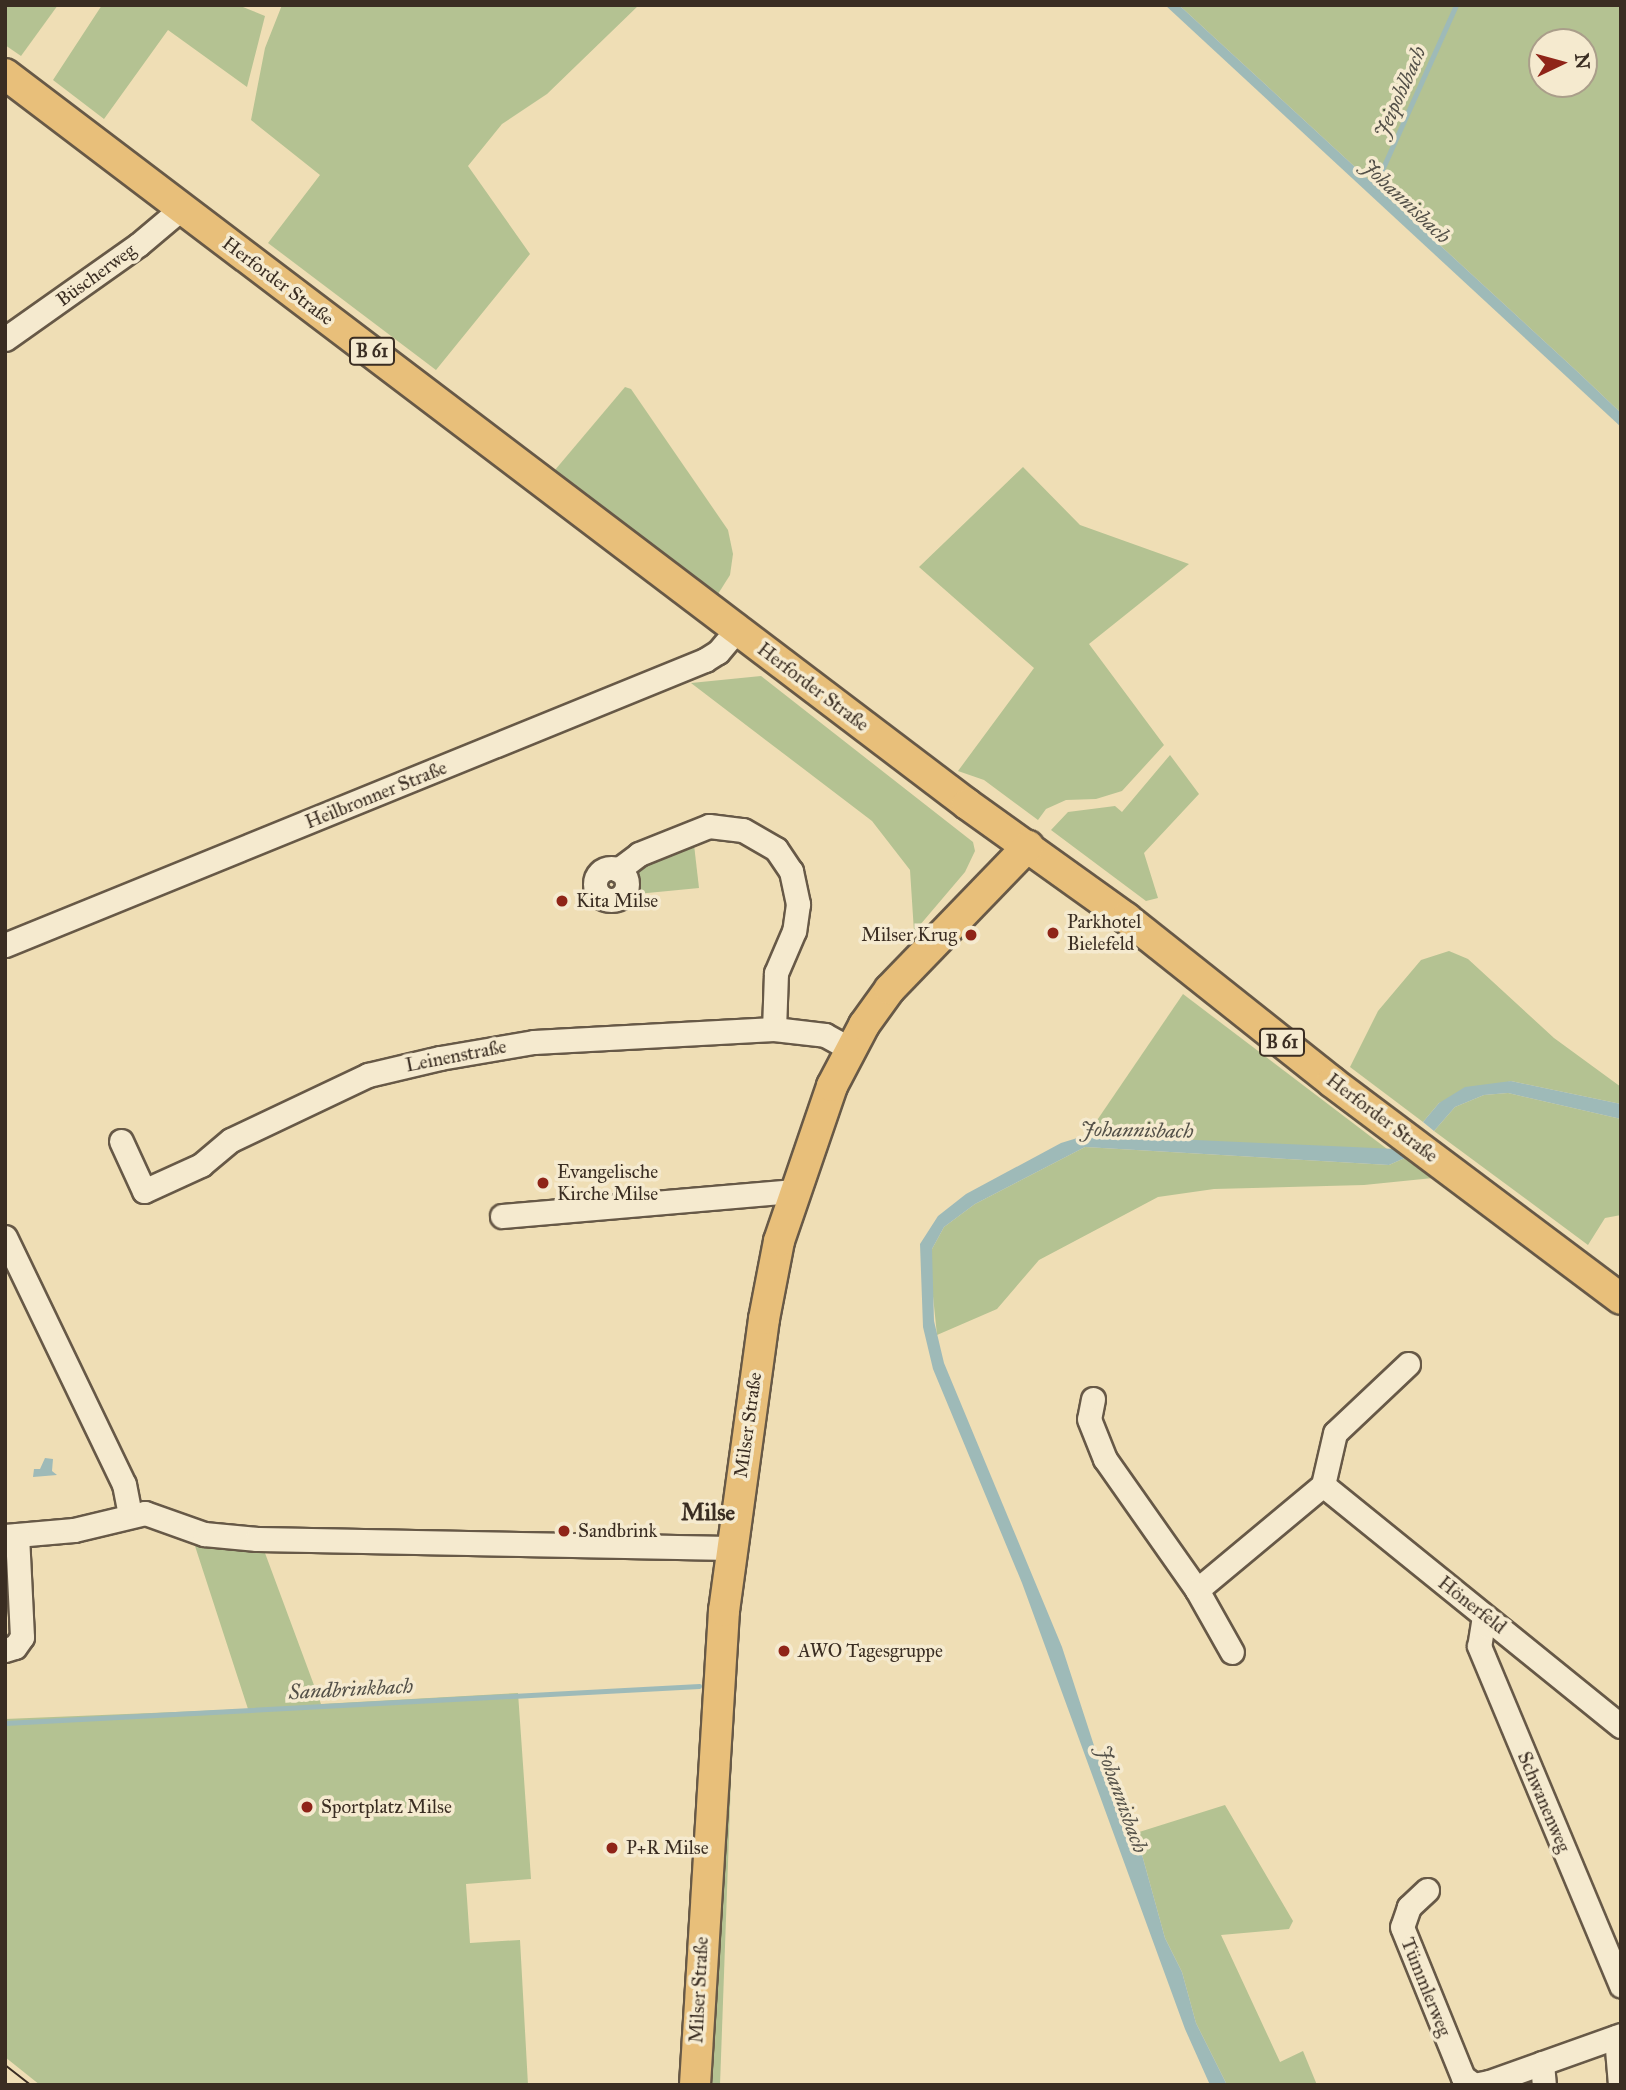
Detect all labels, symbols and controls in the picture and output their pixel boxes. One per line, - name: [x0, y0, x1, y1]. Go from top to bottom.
- north arrow: [1528, 28, 1598, 98]
- water label: Jeipohlbach: [1369, 42, 1431, 142]
- text: N: [1570, 52, 1595, 70]
- water label: Johannisbach: [1356, 153, 1456, 249]
- street label: Herforder Straße: [218, 232, 338, 330]
- street label: Büscherweg: [52, 239, 140, 311]
- road number: B 61: [348, 337, 396, 366]
- street label: Herforder Straße: [753, 638, 873, 736]
- street label: Heilbronner Straße: [302, 756, 450, 834]
- place label: Kita Milse: [576, 890, 658, 912]
- marker: Kita Milse: [554, 893, 570, 909]
- place label: Parkhotel Bielefeld: [1067, 911, 1141, 955]
- place label: Milser Krug: [861, 924, 957, 946]
- marker: Parkhotel Bielefeld: [1045, 925, 1061, 941]
- marker: Milser Krug: [963, 927, 979, 943]
- road number: B 61: [1258, 1028, 1306, 1056]
- street label: Leinenstraße: [404, 1035, 508, 1077]
- street label: Herforder Straße: [1322, 1069, 1442, 1167]
- water label: Johannisbach: [1080, 1116, 1194, 1144]
- place label: Evangelische Kirche Milse: [557, 1161, 658, 1205]
- marker: Evangelische Kirche Milse: [535, 1175, 551, 1191]
- street label: Milser Straße: [729, 1371, 767, 1479]
- district label: Milse: [681, 1498, 735, 1526]
- place label: Sandbrink: [578, 1520, 657, 1542]
- marker: Sandbrink: [556, 1523, 572, 1539]
- street label: Hönerfeld: [1433, 1571, 1511, 1639]
- place label: AWO Tagesgruppe: [798, 1640, 943, 1662]
- marker: AWO Tagesgruppe: [776, 1643, 792, 1659]
- water label: Sandbrinkbach: [288, 1673, 414, 1705]
- water label: Johannisbach: [1091, 1742, 1153, 1856]
- street label: Schwanenweg: [1513, 1748, 1575, 1856]
- place label: Sportplatz Milse: [321, 1796, 452, 1818]
- marker: Sportplatz Milse: [299, 1799, 315, 1815]
- place label: P+R Milse: [626, 1837, 709, 1859]
- marker: P+R Milse: [604, 1840, 620, 1856]
- street label: Tümmlerweg: [1396, 1934, 1456, 2040]
- street label: Milser Straße: [685, 1936, 713, 2044]

